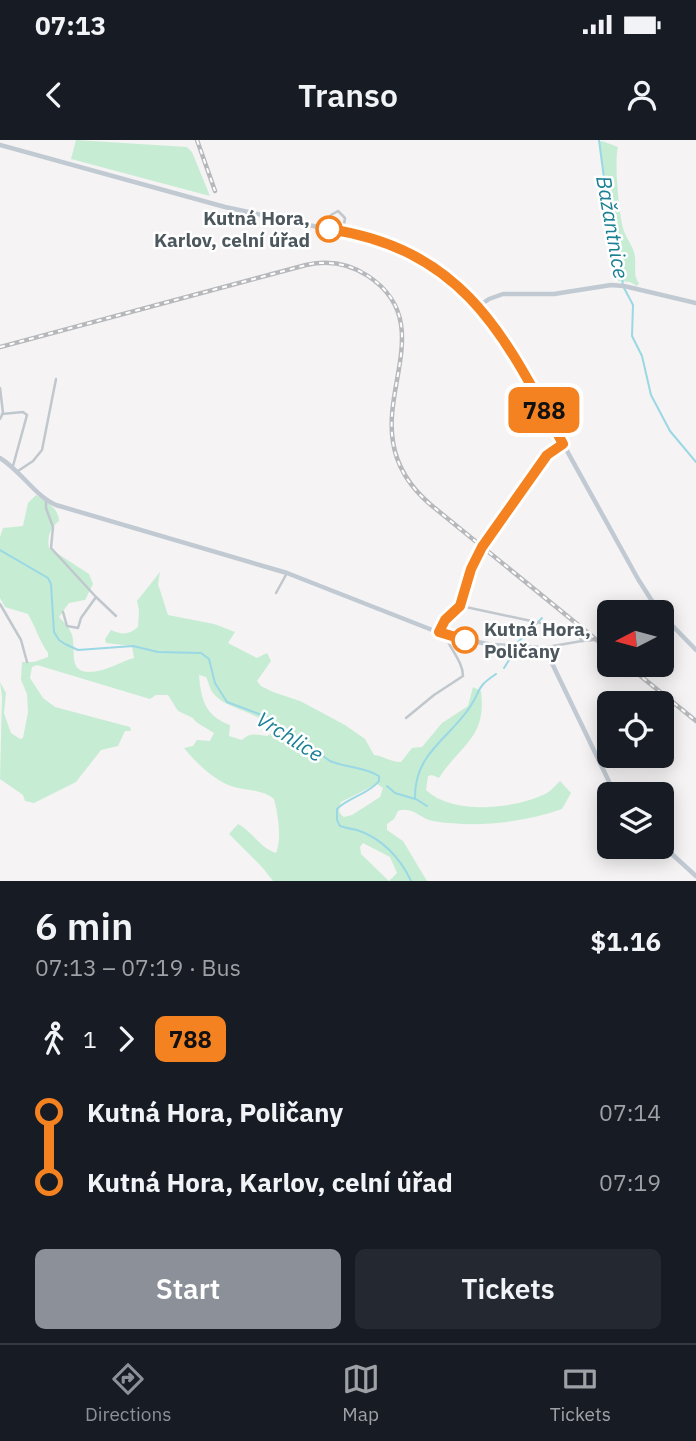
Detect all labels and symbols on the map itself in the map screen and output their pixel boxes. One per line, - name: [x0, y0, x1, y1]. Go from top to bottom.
- water label: Bažantnice: [590, 174, 636, 281]
- place label: Kutná Hora, Karlov, celní úřad: [154, 206, 310, 252]
- marker: Kutná Hora, Karlov, celní úřad: [316, 216, 342, 242]
- line badge: 788: [504, 387, 584, 433]
- north arrow: [597, 600, 674, 677]
- place label: Kutná Hora, Poličany: [484, 617, 591, 663]
- marker: Kutná Hora, Poličany: [452, 627, 478, 653]
- water label: Vrchlice: [251, 705, 329, 768]

